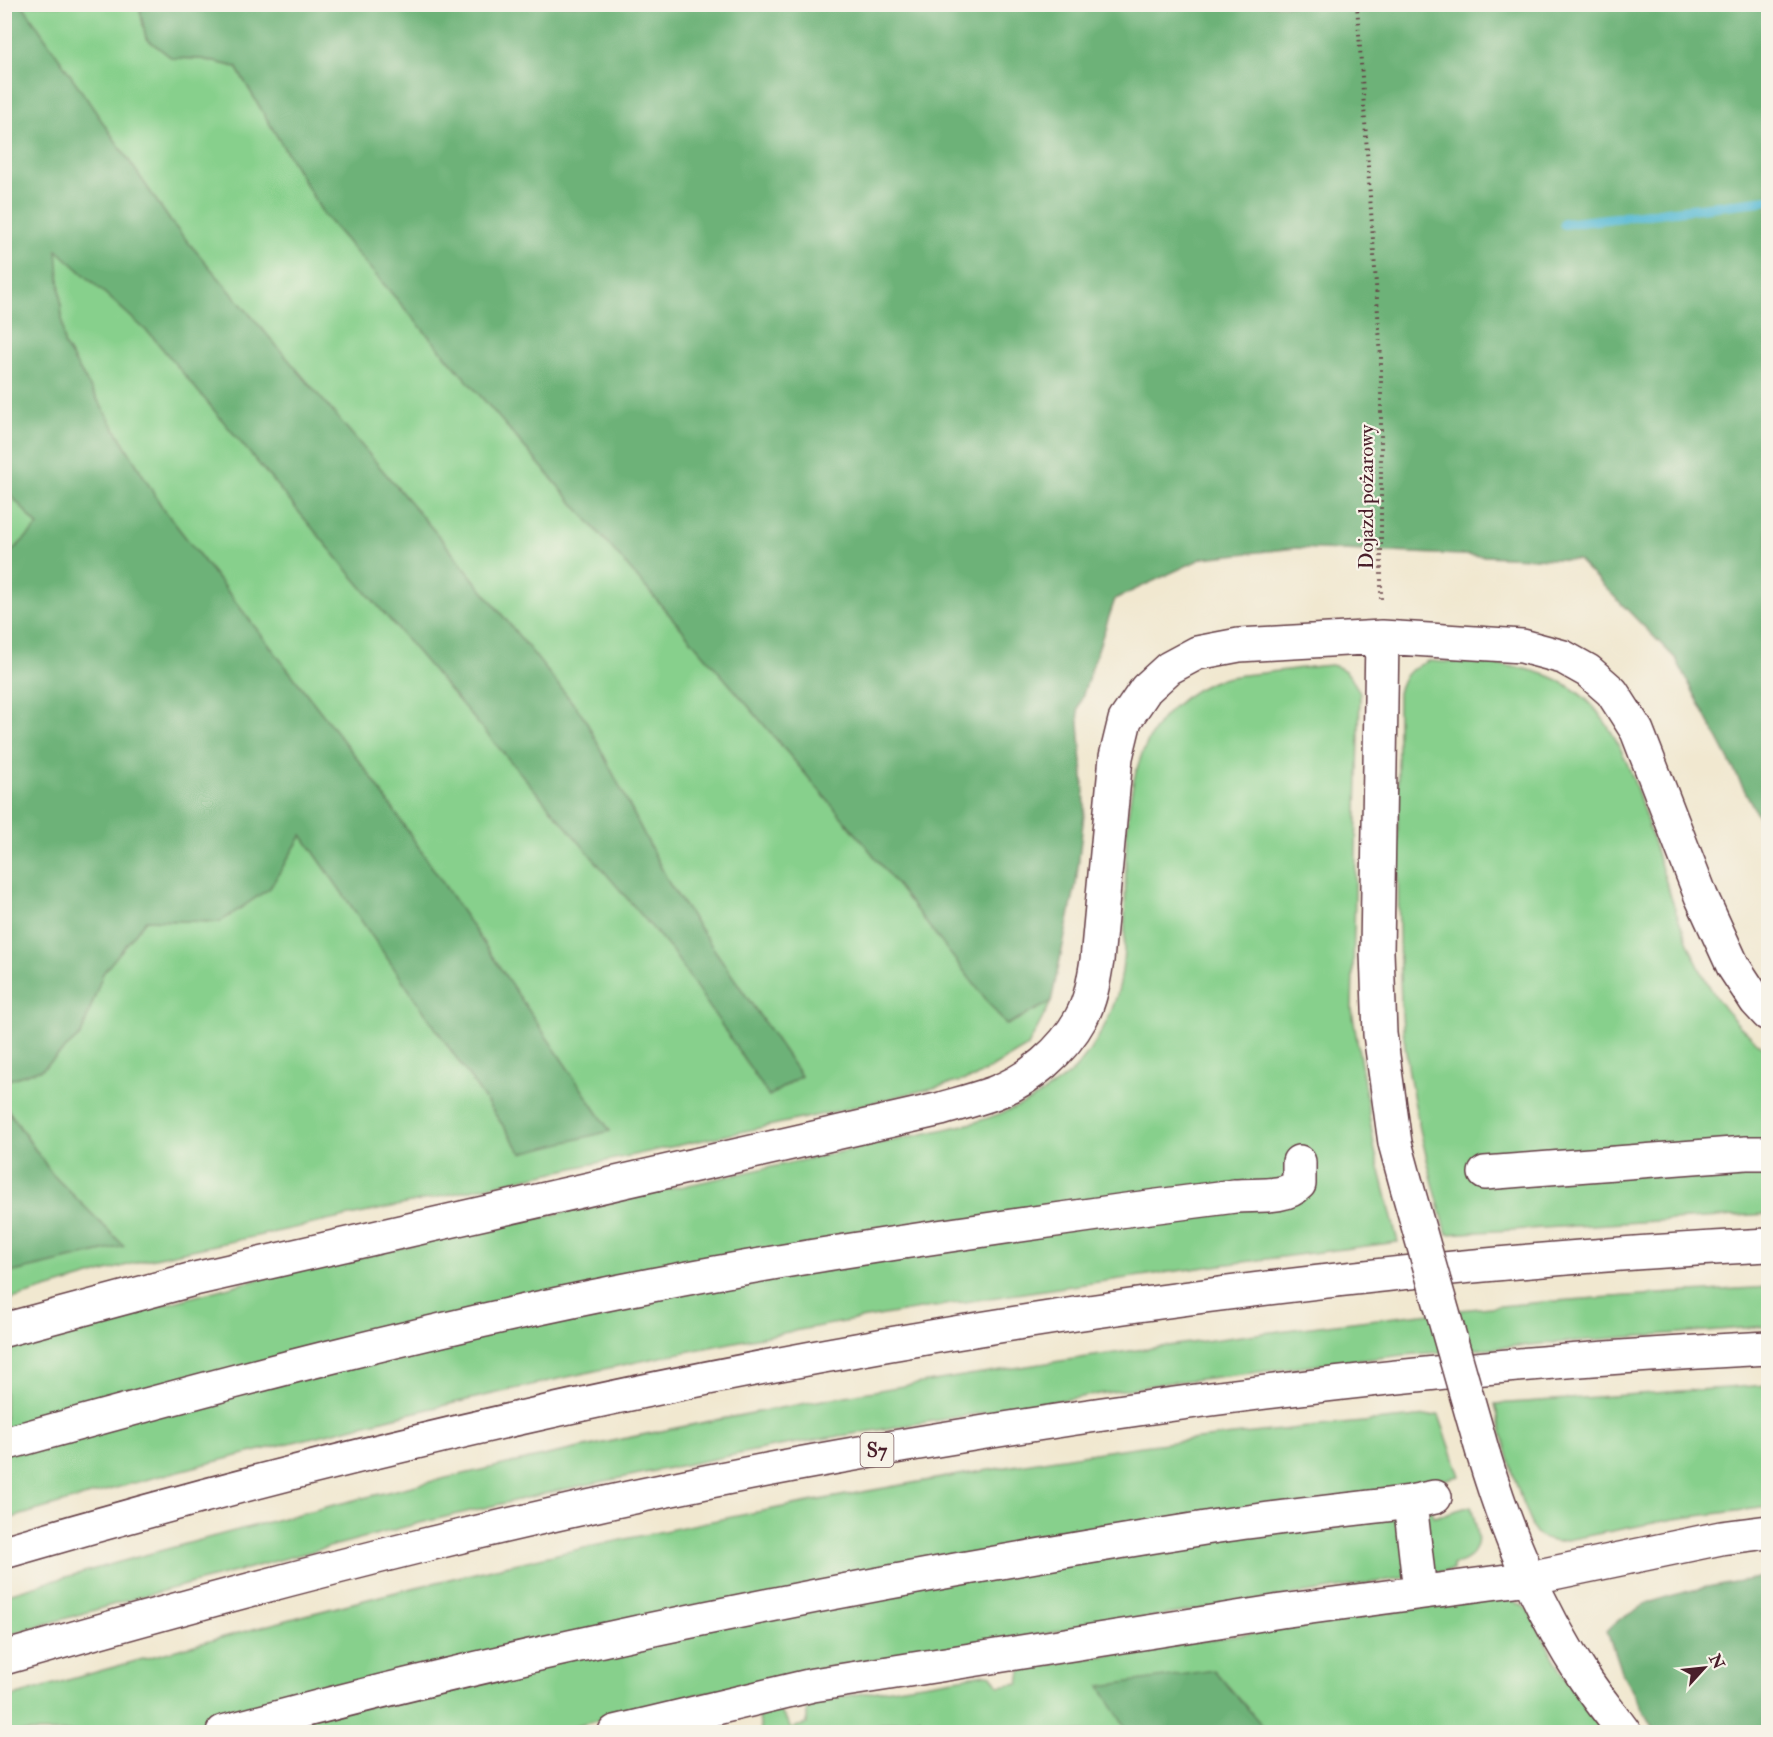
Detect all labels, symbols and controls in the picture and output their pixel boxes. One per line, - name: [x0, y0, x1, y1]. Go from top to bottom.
- street label: Dojazd pożarowy: [1353, 424, 1380, 570]
- road number: S7: [860, 1433, 894, 1467]
- north arrow: [1674, 1638, 1734, 1698]
- text: N: [1704, 1650, 1729, 1673]

